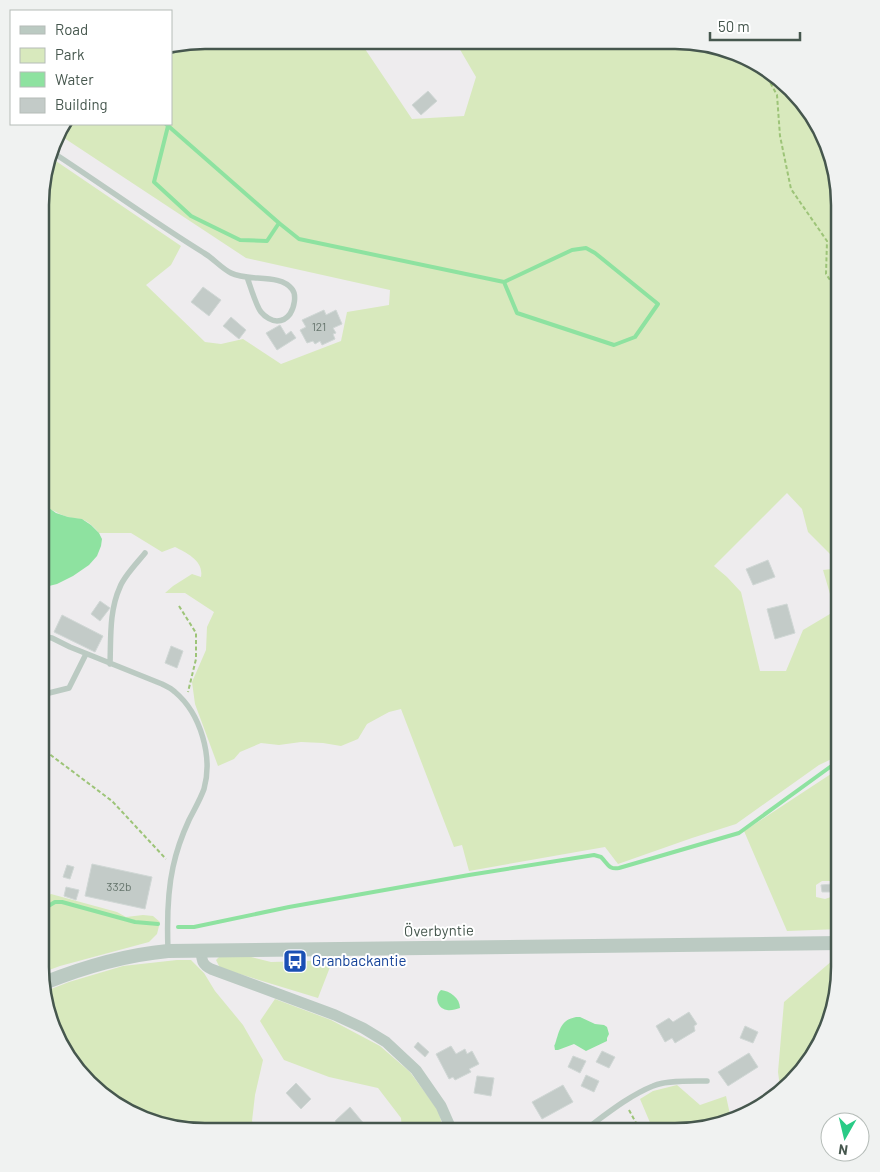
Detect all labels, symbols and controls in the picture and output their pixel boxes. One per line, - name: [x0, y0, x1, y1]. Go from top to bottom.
- legend: [10, 10, 172, 125]
- scale bar: [710, 10, 800, 42]
- text: 50 m: [718, 17, 750, 35]
- text: Road: [55, 20, 88, 38]
- text: Park: [55, 45, 85, 63]
- text: Water: [55, 70, 94, 88]
- text: Building: [55, 95, 108, 113]
- house number: 121: [312, 319, 326, 333]
- house number: 332b: [106, 879, 132, 893]
- street label: Överbyntie: [404, 920, 474, 940]
- bus stop icon: Granbackantie: [282, 948, 308, 974]
- place label: Granbackantie: [312, 951, 406, 969]
- north arrow: [820, 1112, 870, 1162]
- text: N: [837, 1141, 849, 1159]

